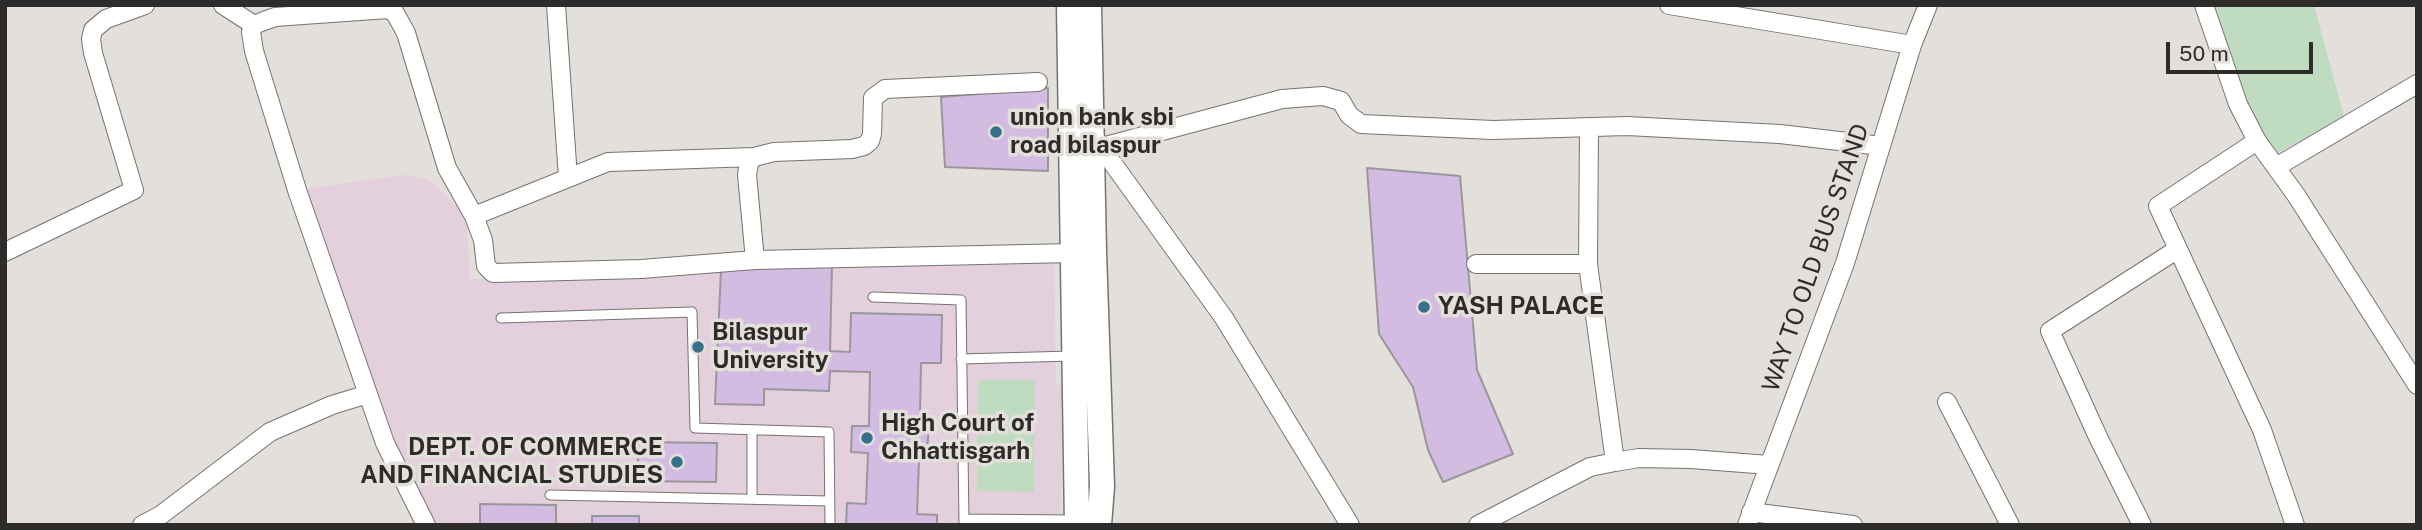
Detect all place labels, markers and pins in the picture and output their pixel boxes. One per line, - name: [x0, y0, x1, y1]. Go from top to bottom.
- place label: union bank sbi road bilaspur: [1010, 104, 1174, 160]
- marker: union bank sbi road bilaspur: [988, 124, 1004, 140]
- place label: YASH PALACE: [1438, 293, 1604, 321]
- marker: YASH PALACE: [1416, 299, 1432, 315]
- place label: Bilaspur University: [712, 319, 828, 375]
- marker: Bilaspur University: [690, 339, 706, 355]
- place label: High Court of Chhattisgarh: [881, 410, 1034, 466]
- marker: High Court of Chhattisgarh: [859, 430, 875, 446]
- place label: DEPT. OF COMMERCE AND FINANCIAL STUDIES: [360, 434, 663, 490]
- marker: DEPT. OF COMMERCE AND FINANCIAL STUDIES: [669, 454, 685, 470]

